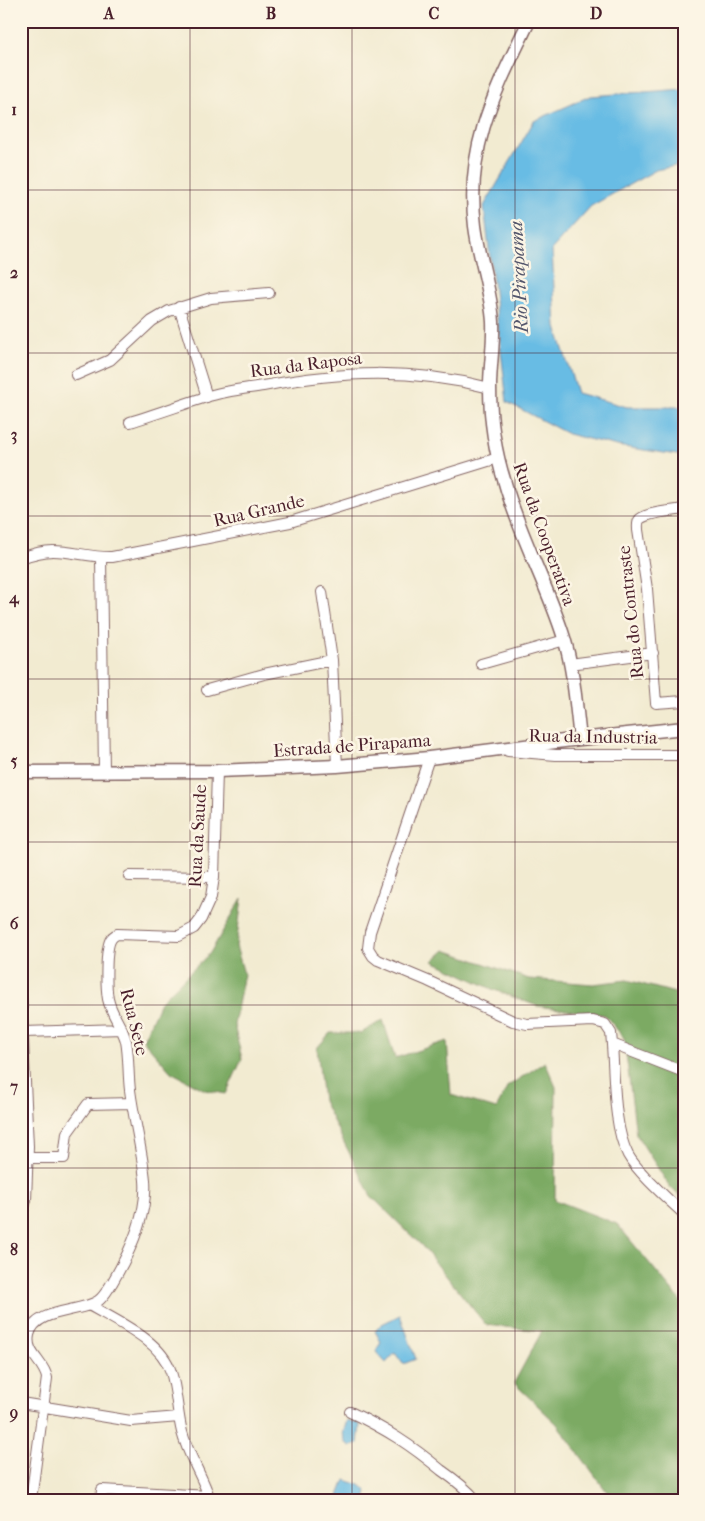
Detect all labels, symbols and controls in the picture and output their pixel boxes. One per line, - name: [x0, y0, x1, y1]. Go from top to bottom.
- text: A: [103, 4, 115, 23]
- text: B: [266, 4, 276, 23]
- text: C: [429, 4, 440, 23]
- text: D: [590, 4, 602, 23]
- text: 1: [11, 100, 17, 119]
- water label: Rio Pirapama: [505, 220, 533, 336]
- text: 2: [10, 263, 18, 282]
- street label: Rua da Raposa: [249, 348, 364, 382]
- text: 3: [11, 425, 17, 445]
- street label: Rua da Cooperativa: [508, 460, 580, 609]
- street label: Rua Grande: [211, 490, 307, 532]
- street label: Rua do Contraste: [614, 544, 648, 680]
- text: 4: [8, 588, 20, 608]
- street label: Rua da Industria: [528, 725, 658, 749]
- street label: Estrada de Pirapama: [272, 730, 432, 762]
- text: 5: [11, 751, 18, 770]
- street label: Rua da Saude: [185, 784, 211, 888]
- text: 6: [10, 914, 19, 933]
- street label: Rua Sete: [116, 986, 153, 1058]
- text: 7: [9, 1077, 18, 1096]
- text: 8: [10, 1240, 18, 1259]
- text: 9: [9, 1403, 18, 1423]

